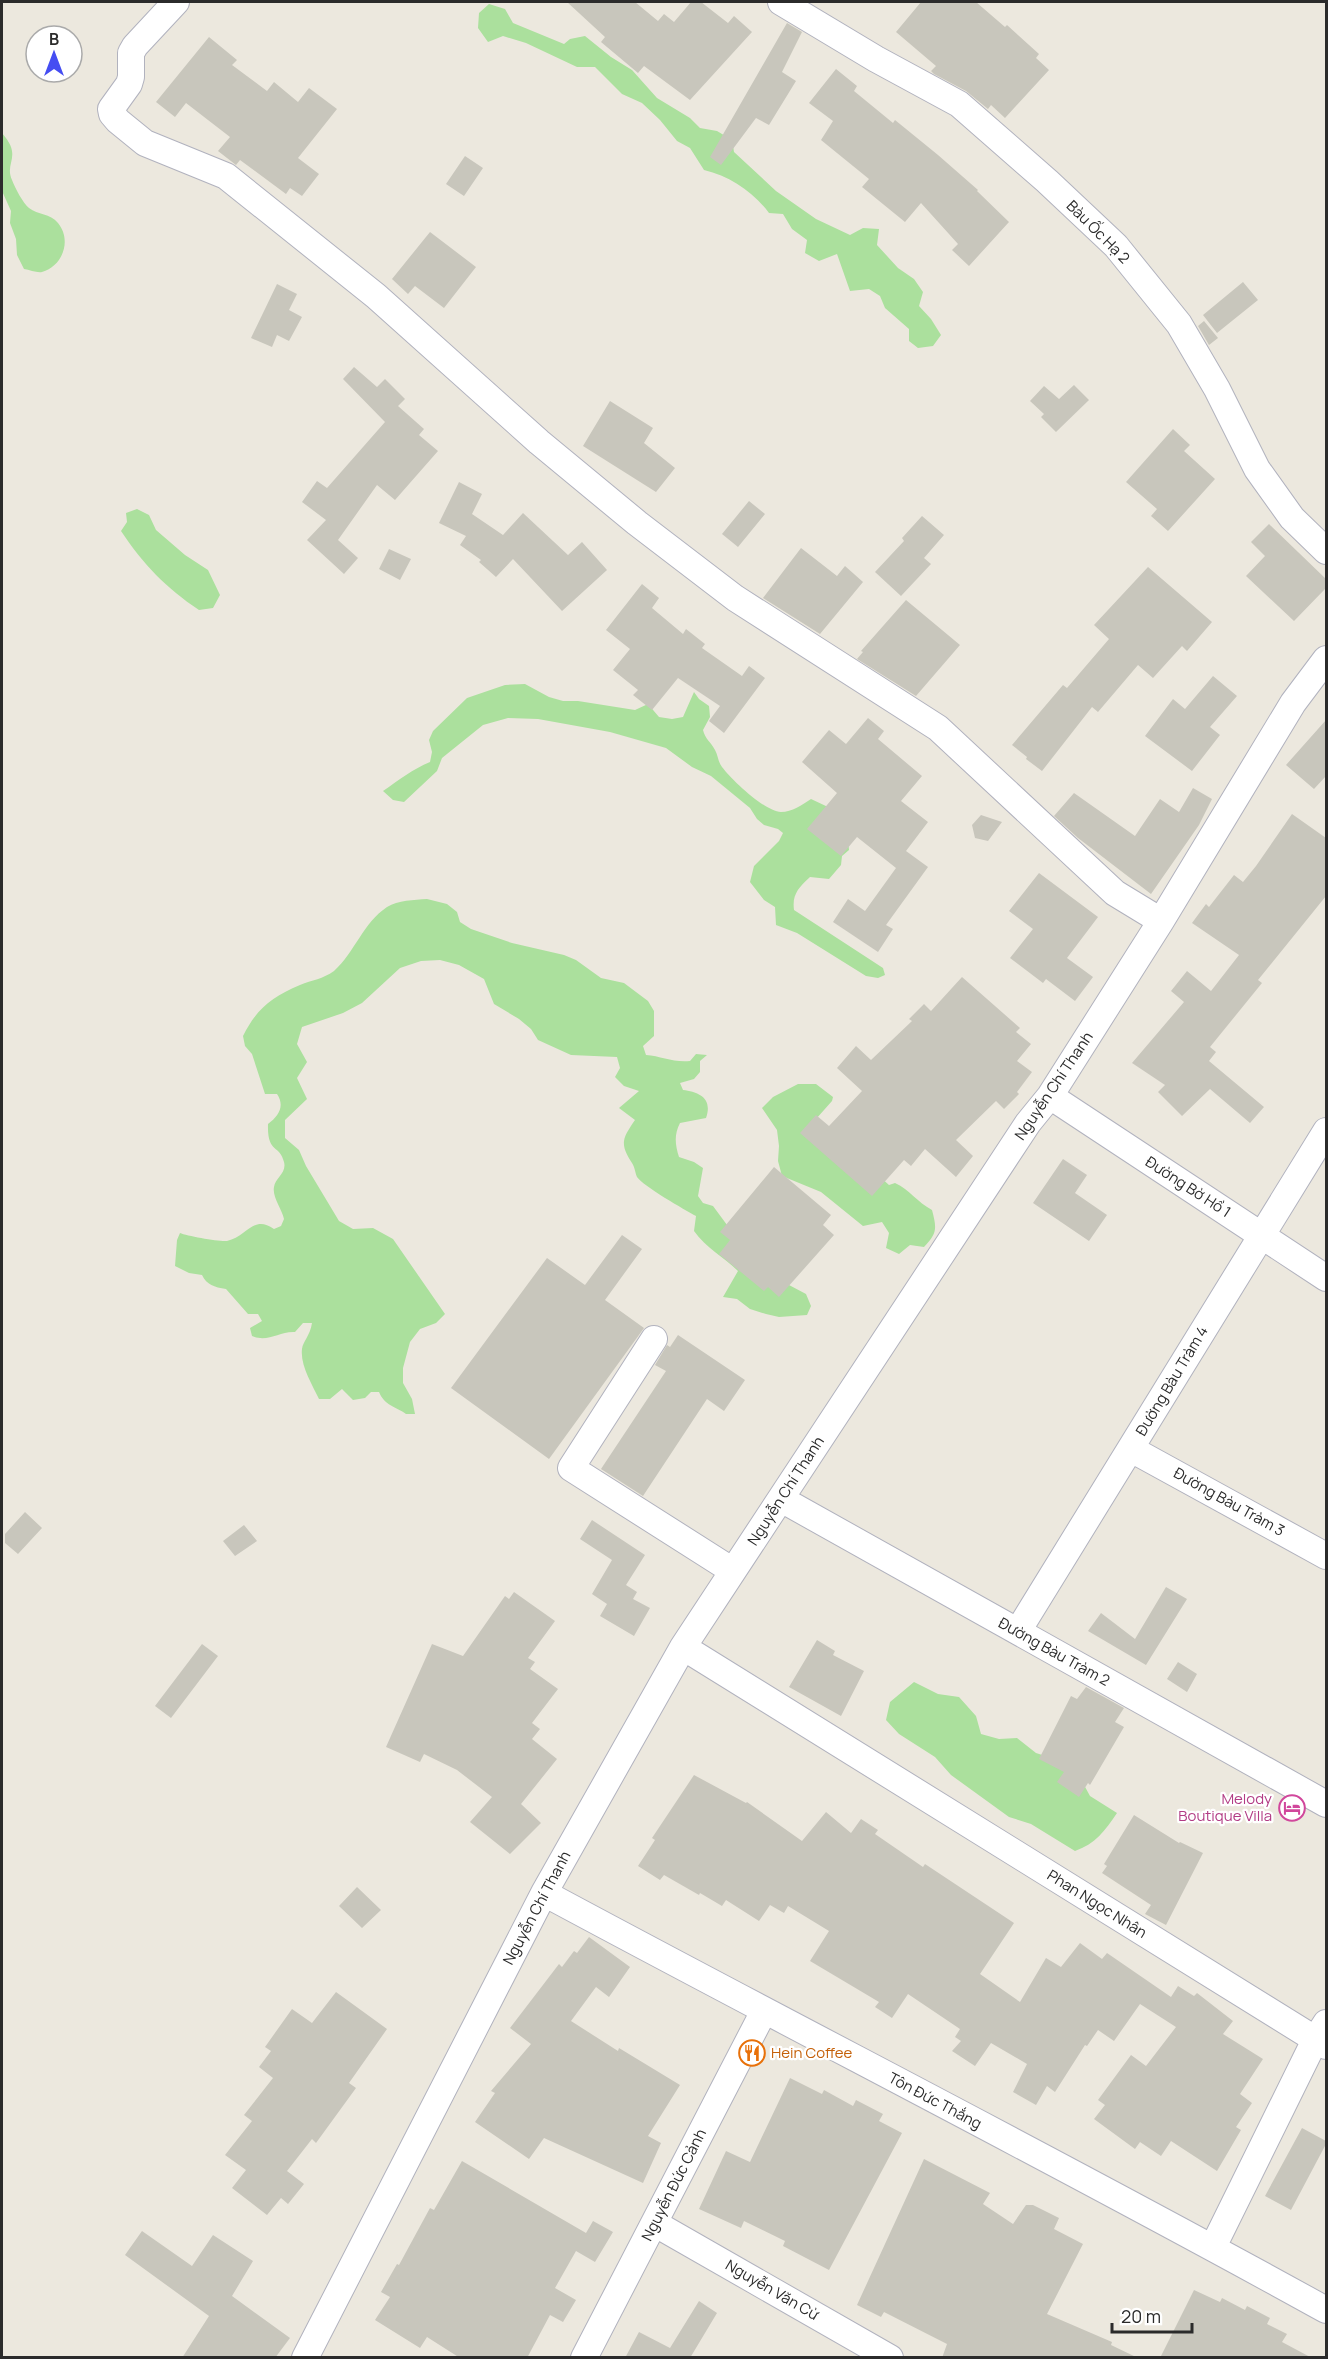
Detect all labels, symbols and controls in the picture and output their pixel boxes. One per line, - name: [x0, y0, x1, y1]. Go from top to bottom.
- north arrow: [24, 24, 84, 84]
- text: B: [49, 28, 59, 50]
- street label: Bàu Ốc Hạ 2: [1062, 195, 1135, 268]
- street label: Nguyễn Chí Thanh: [1010, 1027, 1098, 1144]
- street label: Đường Bờ Hồ 1: [1141, 1151, 1235, 1222]
- street label: Đường Bàu Tràm 4: [1131, 1322, 1213, 1439]
- street label: Nguyễn Chí Thanh: [742, 1432, 829, 1549]
- street label: Đường Bàu Tràm 3: [1170, 1462, 1289, 1541]
- street label: Đường Bàu Tràm 2: [995, 1612, 1114, 1691]
- place label: Melody Boutique Villa: [1178, 1788, 1272, 1826]
- hotel icon: Melody Boutique Villa: [1277, 1793, 1307, 1823]
- street label: Nguyễn Chí Thanh: [498, 1847, 576, 1968]
- street label: Phan Ngọc Nhân: [1043, 1864, 1151, 1943]
- restaurant icon: Hein Coffee: [737, 2038, 767, 2068]
- place label: Hein Coffee: [771, 2042, 852, 2063]
- street label: Tôn Đức Thắng: [885, 2067, 986, 2134]
- street label: Nguyễn Đức Cảnh: [636, 2125, 711, 2244]
- street label: Nguyễn Văn Cừ: [722, 2254, 824, 2325]
- scale bar: [1112, 2296, 1192, 2334]
- text: 20 m: [1121, 2304, 1161, 2328]

